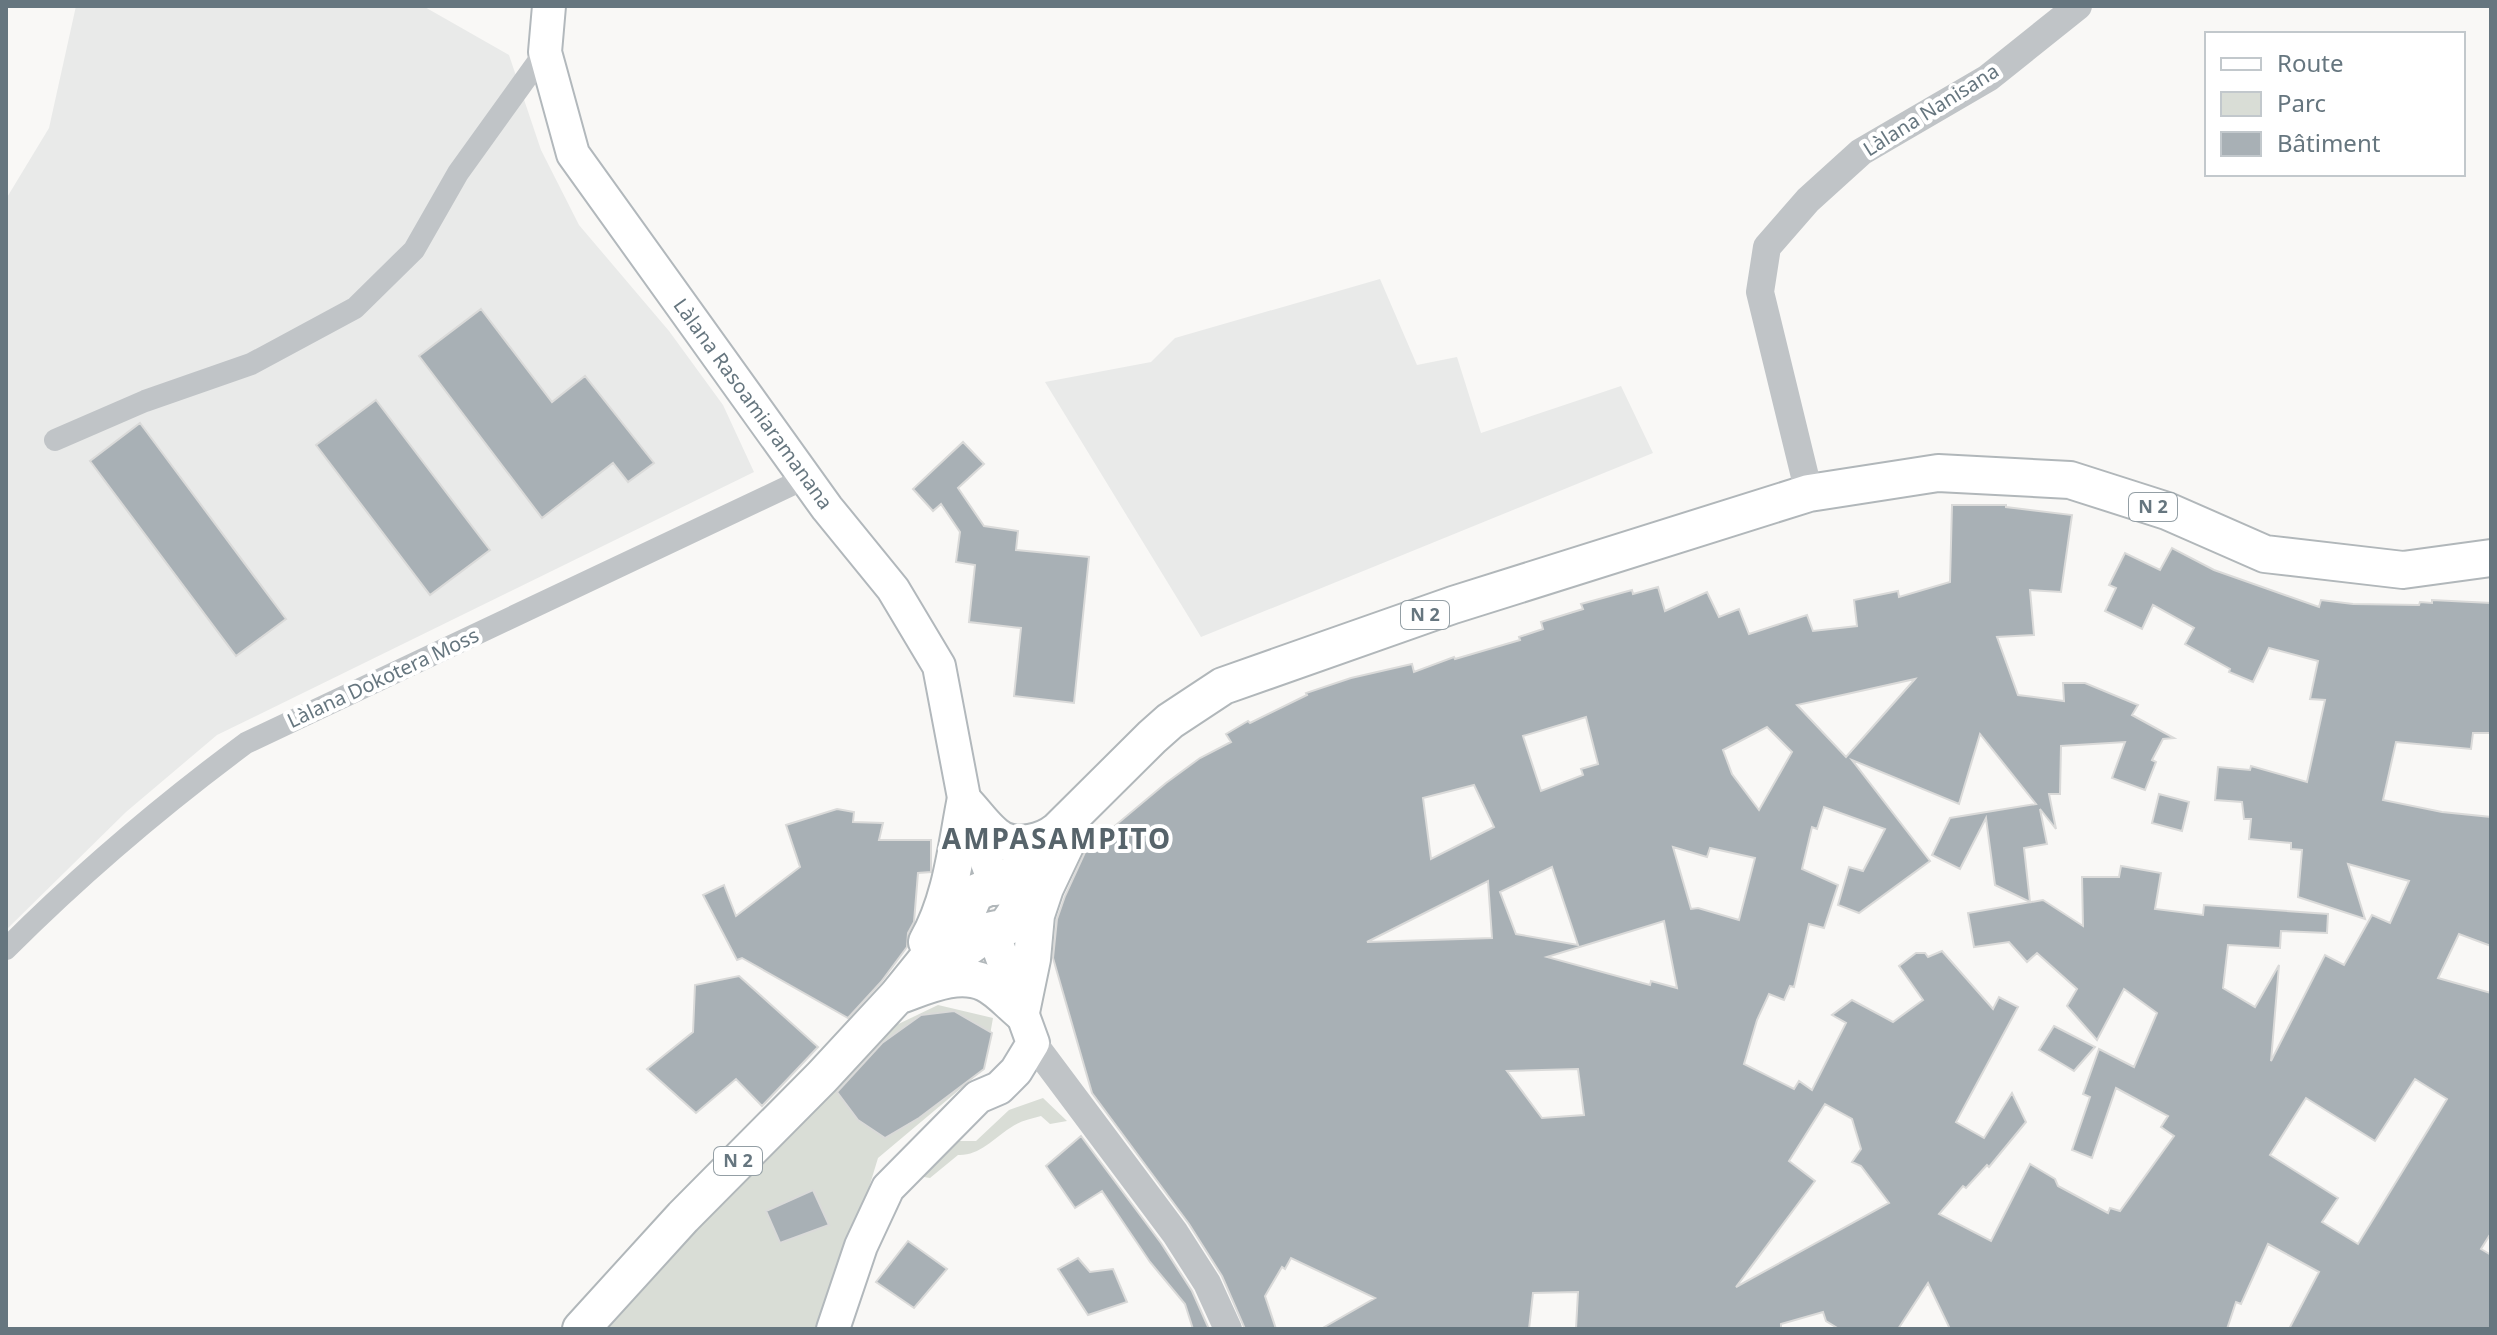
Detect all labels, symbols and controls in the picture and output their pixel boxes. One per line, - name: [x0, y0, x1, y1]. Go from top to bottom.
- legend: [2205, 32, 2465, 176]
- text: Route: [2277, 46, 2343, 79]
- street label: Làlana Nanisana: [1858, 57, 2004, 162]
- text: Parc: [2277, 86, 2326, 119]
- text: Bâtiment: [2277, 126, 2381, 159]
- street label: Làlana Rasoamiaramanana: [668, 293, 839, 515]
- road number: N 2: [2129, 493, 2177, 521]
- road number: N 2: [1401, 601, 1449, 629]
- street label: Làlana Dokotera Moss: [283, 621, 483, 734]
- district label: AMPASAMPITO: [942, 819, 1172, 857]
- road number: N 2: [714, 1147, 762, 1175]

